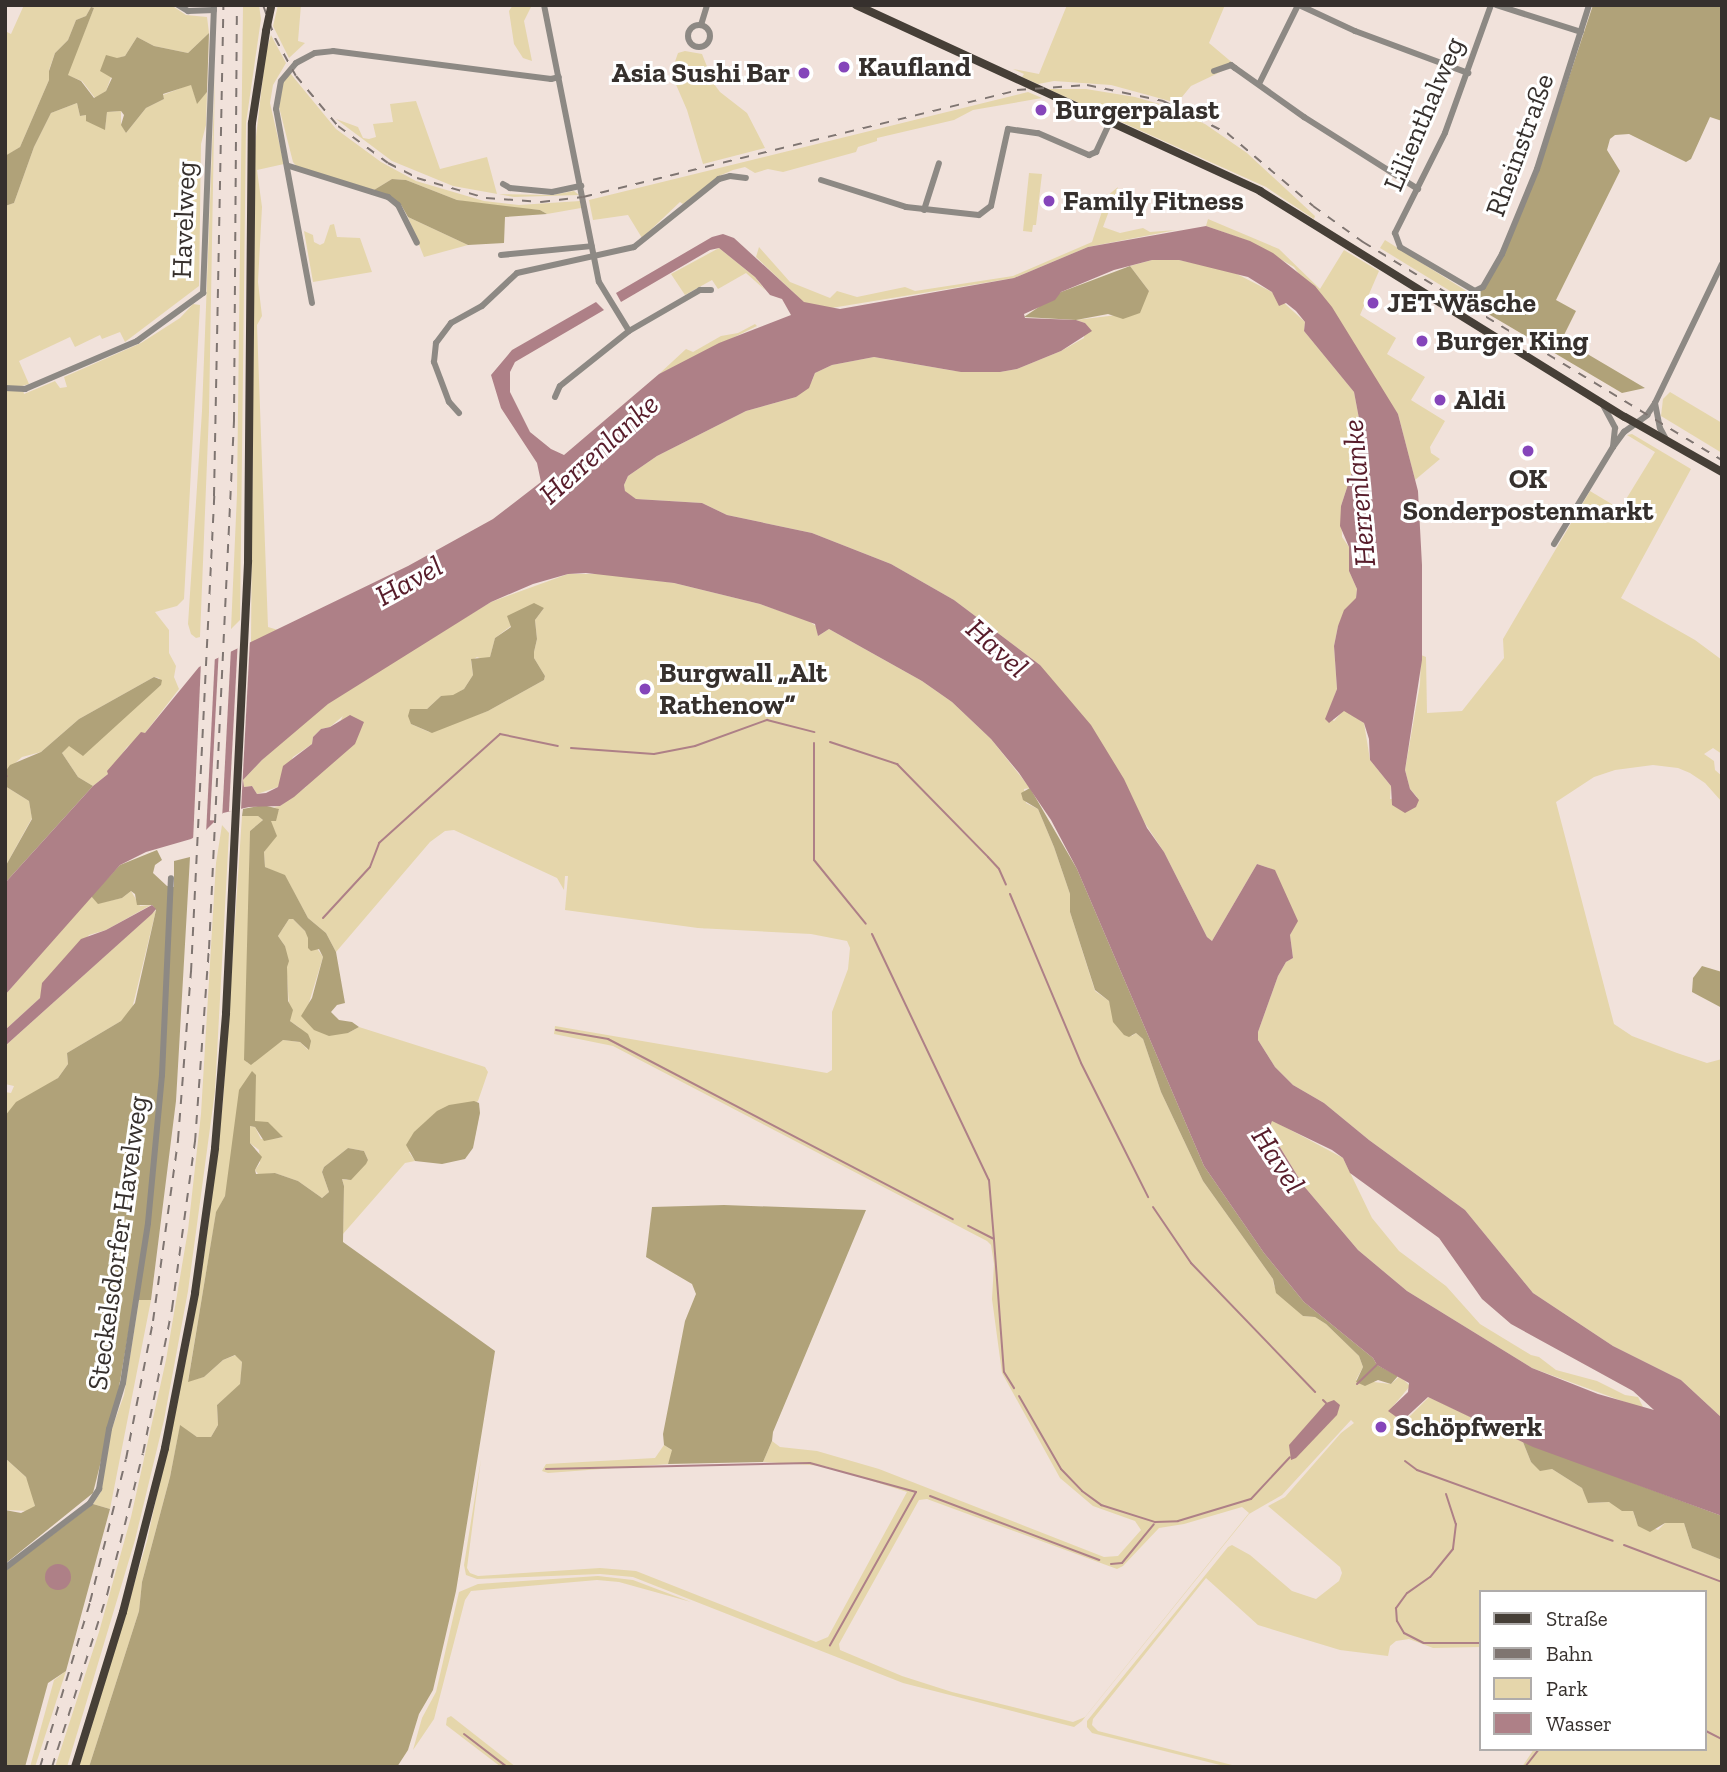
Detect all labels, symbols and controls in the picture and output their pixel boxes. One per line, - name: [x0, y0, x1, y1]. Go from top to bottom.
- street label: Lilienthalweg: [1377, 32, 1471, 196]
- place label: Kaufland: [858, 50, 971, 84]
- place label: Asia Sushi Bar: [612, 56, 790, 90]
- marker: Kaufland: [836, 59, 852, 75]
- marker: Asia Sushi Bar: [796, 65, 812, 81]
- street label: Rheinstraße: [1479, 69, 1561, 221]
- place label: Burgerpalast: [1055, 93, 1219, 127]
- marker: Burgerpalast: [1033, 102, 1049, 118]
- street label: Havelweg: [165, 161, 203, 279]
- place label: Family Fitness: [1063, 184, 1245, 218]
- marker: Family Fitness: [1041, 193, 1057, 209]
- place label: JET Wäsche: [1387, 286, 1537, 320]
- marker: JET Wäsche: [1365, 295, 1381, 311]
- place label: Burger King: [1436, 324, 1589, 358]
- marker: Burger King: [1414, 333, 1430, 349]
- place label: Aldi: [1454, 383, 1506, 417]
- water label: Herrenlanke: [532, 386, 666, 512]
- marker: Aldi: [1432, 392, 1448, 408]
- water label: Herrenlanke: [1335, 418, 1383, 568]
- marker: OK Sonderpostenmarkt: [1520, 443, 1536, 459]
- place label: OK Sonderpostenmarkt: [1403, 462, 1653, 528]
- water label: Havel: [369, 548, 449, 614]
- water label: Havel: [959, 611, 1035, 685]
- place label: Burgwall „Alt Rathenow“: [659, 656, 827, 722]
- marker: Burgwall „Alt Rathenow“: [637, 681, 653, 697]
- street label: Steckelsdorfer Havelweg: [81, 1093, 155, 1393]
- water label: Havel: [1244, 1120, 1312, 1200]
- place label: Schöpfwerk: [1395, 1410, 1542, 1444]
- marker: Schöpfwerk: [1373, 1419, 1389, 1435]
- legend: [1478, 1590, 1706, 1751]
- text: Straße: [1546, 1606, 1608, 1631]
- text: Bahn: [1546, 1641, 1593, 1666]
- text: Park: [1546, 1676, 1588, 1701]
- text: Wasser: [1546, 1711, 1612, 1736]

